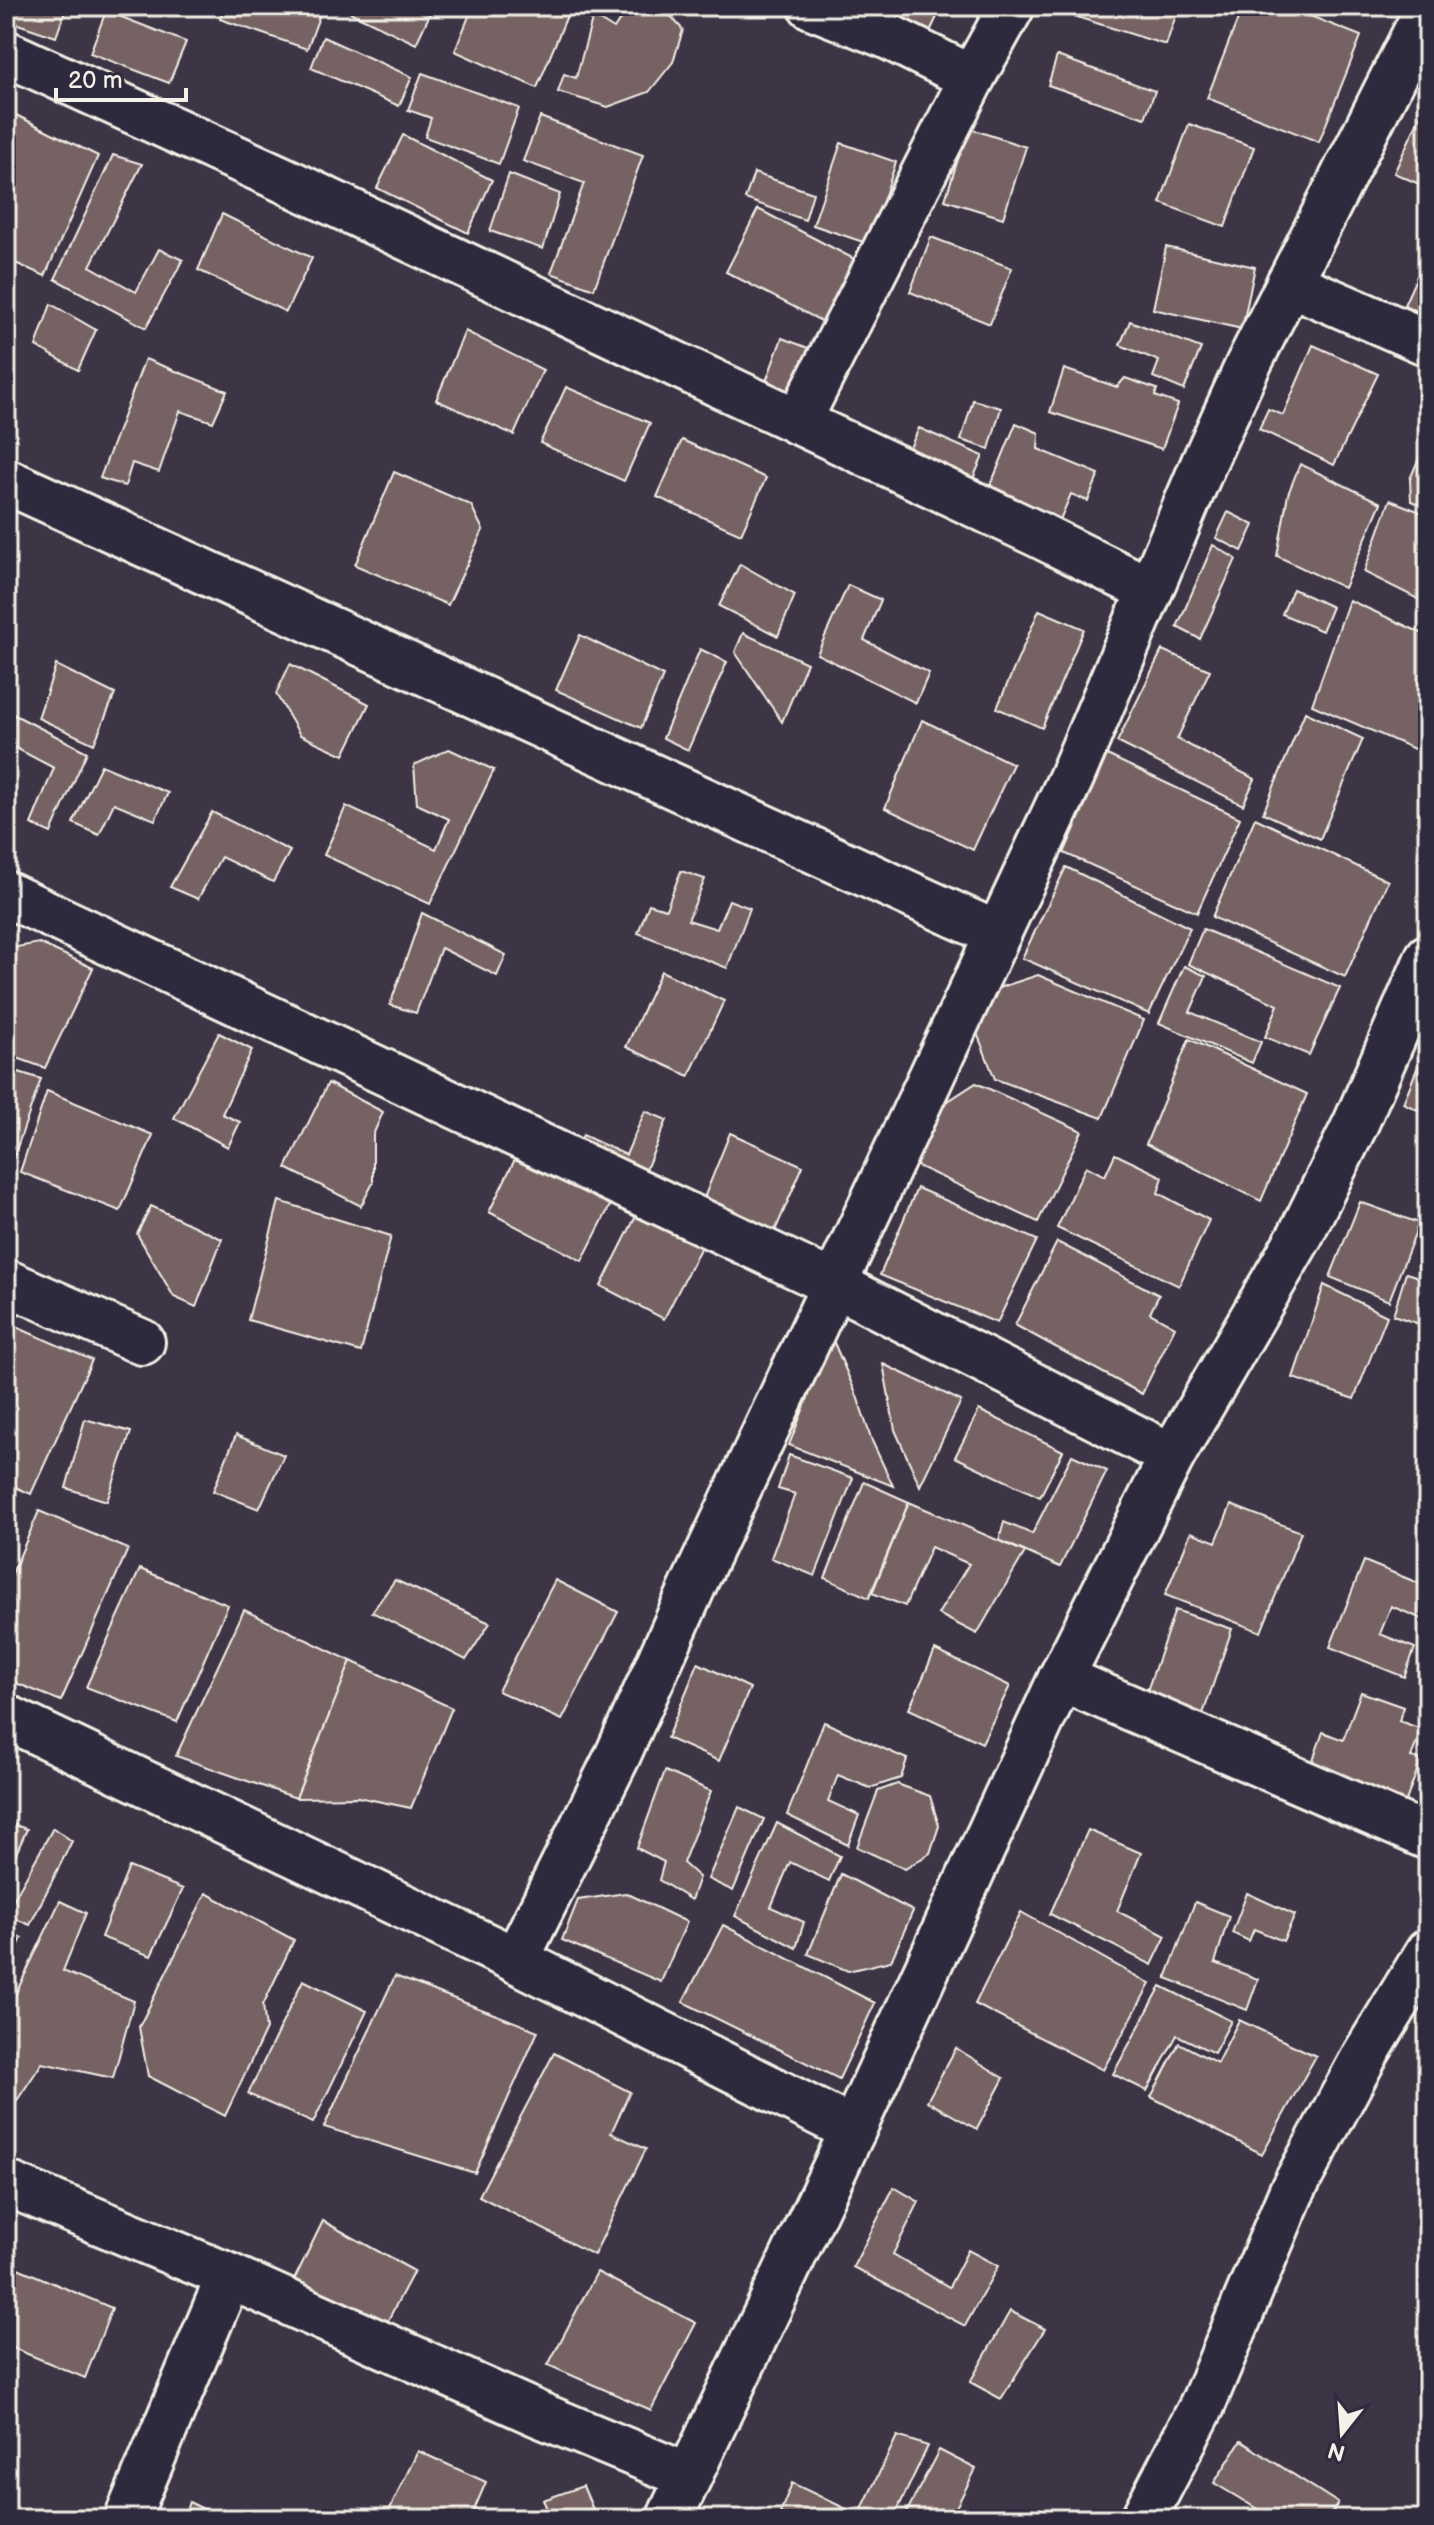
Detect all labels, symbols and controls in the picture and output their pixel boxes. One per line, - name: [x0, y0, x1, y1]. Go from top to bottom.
- scale bar: [56, 52, 186, 102]
- text: 20 m: [68, 66, 123, 95]
- north arrow: [1302, 2393, 1382, 2473]
- text: N: [1325, 2435, 1348, 2466]

